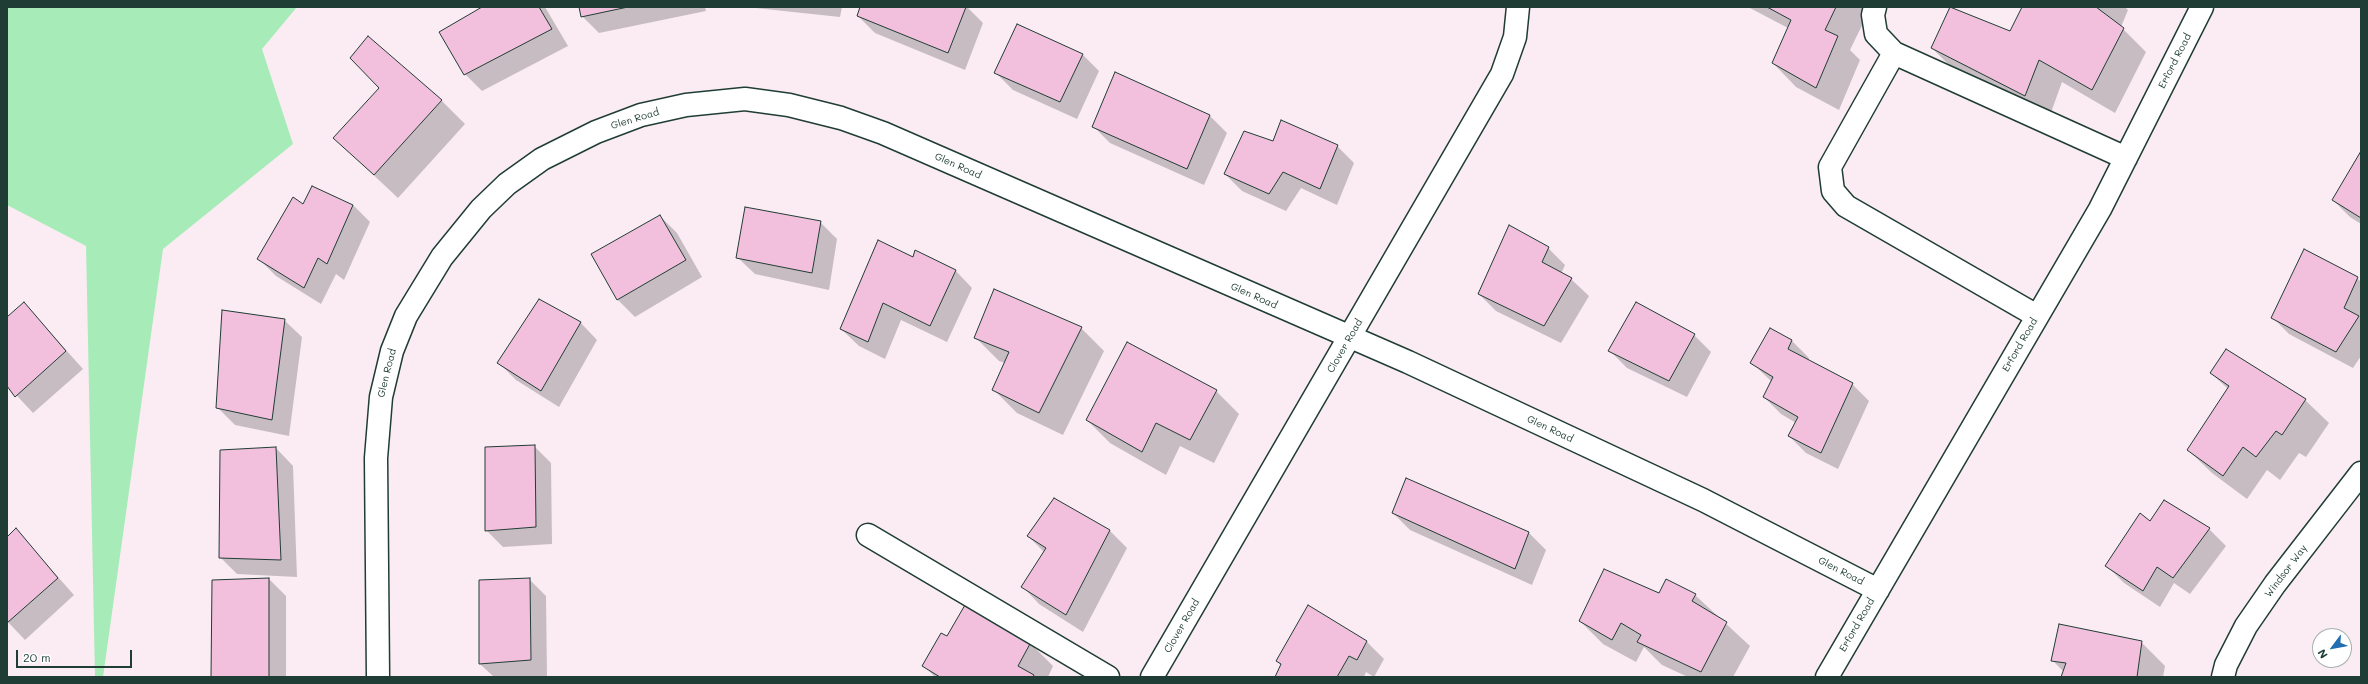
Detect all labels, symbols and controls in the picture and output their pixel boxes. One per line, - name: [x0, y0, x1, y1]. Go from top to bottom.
- street label: Erford Road: [2156, 32, 2194, 90]
- street label: Glen Road: [609, 106, 661, 132]
- street label: Glen Road: [933, 150, 983, 182]
- street label: Glen Road: [1229, 280, 1279, 312]
- street label: Erford Road: [2000, 316, 2040, 374]
- street label: Clover Road: [1325, 317, 1365, 375]
- street label: Glen Road: [375, 347, 399, 399]
- street label: Glen Road: [1525, 413, 1575, 445]
- street label: Windsor Way: [2262, 542, 2310, 600]
- street label: Glen Road: [1816, 554, 1866, 588]
- street label: Erford Road: [1837, 596, 1877, 654]
- street label: Clover Road: [1162, 597, 1202, 655]
- north arrow: [2312, 628, 2352, 668]
- scale bar: [18, 642, 134, 668]
- text: N: [2314, 647, 2331, 662]
- text: 20 m: [23, 649, 51, 665]

